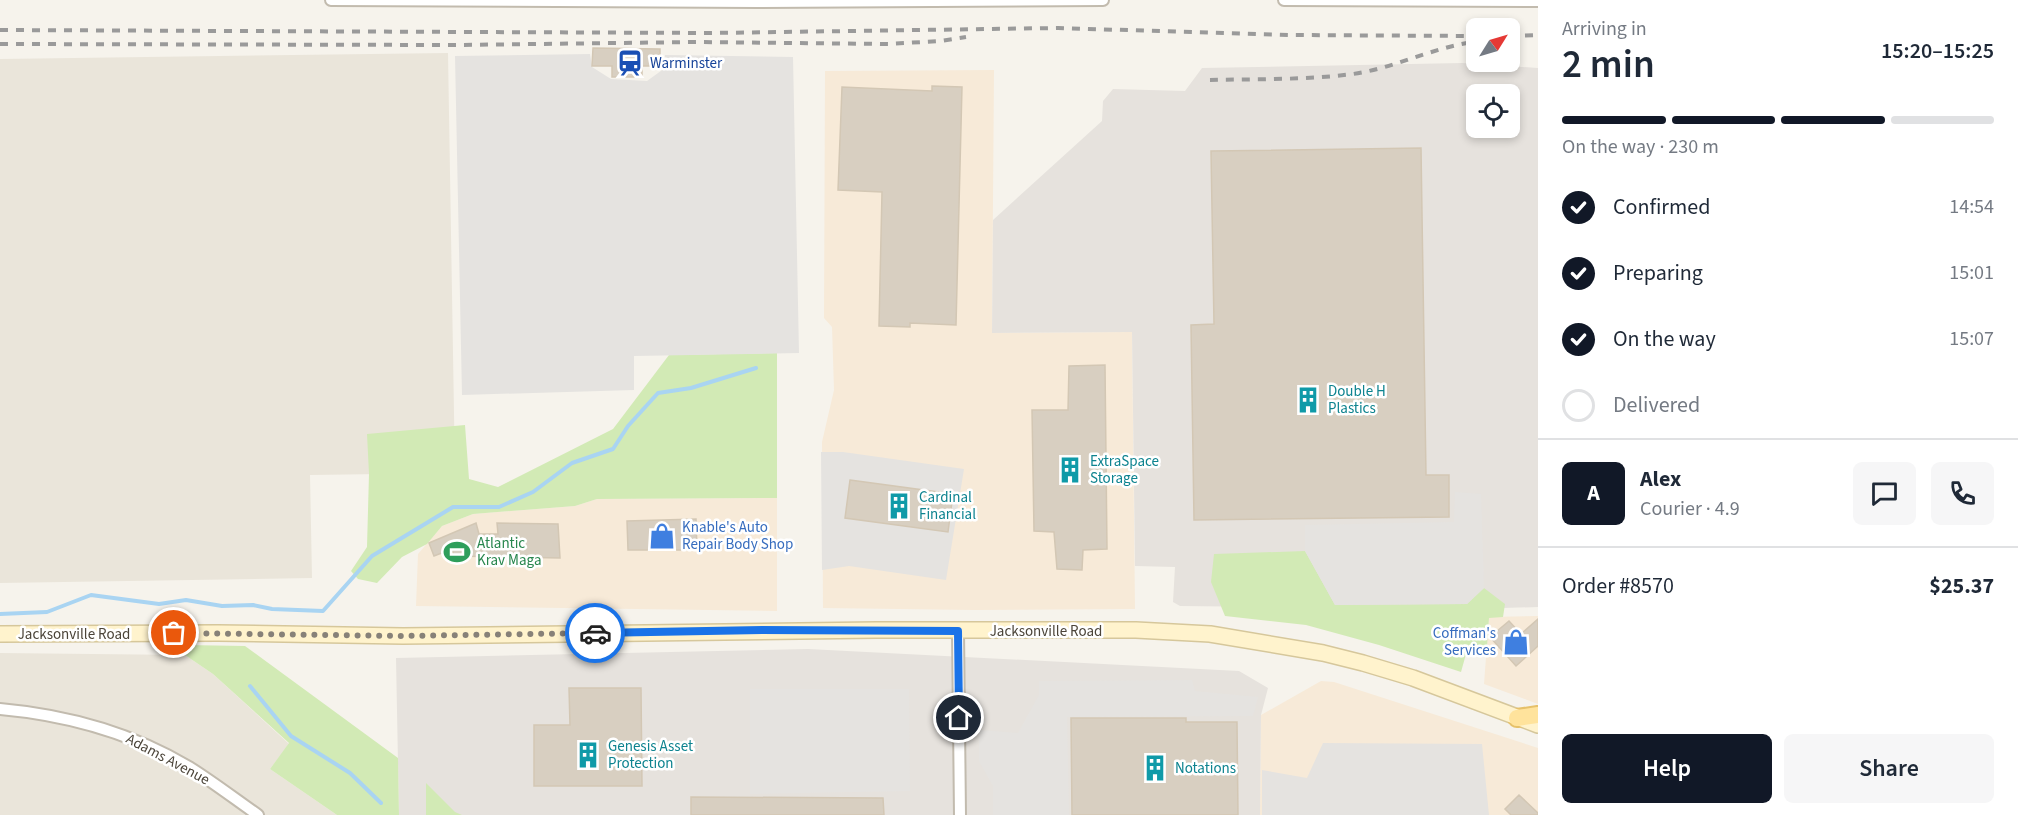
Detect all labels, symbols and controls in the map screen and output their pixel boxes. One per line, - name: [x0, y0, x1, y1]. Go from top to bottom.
- text: Arriving in: [1562, 15, 1647, 43]
- north arrow: [1466, 18, 1520, 72]
- map controls: [1466, 18, 1520, 138]
- text: 15:20–15:25: [1881, 35, 1994, 67]
- text: 2 min: [1562, 37, 1655, 93]
- station icon: Warminster: [615, 48, 645, 78]
- place label: Warminster: [650, 53, 723, 74]
- button: locate: [1466, 84, 1520, 138]
- text: On the way · 230 m: [1562, 133, 1719, 161]
- icon: check: [1562, 191, 1595, 224]
- text: Confirmed: [1613, 191, 1710, 223]
- text: 14:54: [1949, 193, 1994, 221]
- icon: check: [1562, 257, 1595, 290]
- text: Preparing: [1613, 257, 1703, 289]
- text: 15:01: [1949, 259, 1994, 287]
- icon: check: [1562, 323, 1595, 356]
- text: On the way: [1613, 323, 1716, 355]
- text: 15:07: [1949, 325, 1994, 353]
- place label: Double H Plastics: [1328, 381, 1386, 419]
- building icon: Double H Plastics: [1293, 385, 1323, 415]
- text: Delivered: [1613, 389, 1700, 421]
- place label: ExtraSpace Storage: [1090, 451, 1159, 489]
- building icon: ExtraSpace Storage: [1055, 455, 1085, 485]
- button: chat: [1853, 462, 1916, 525]
- button: phone: [1931, 462, 1994, 525]
- text: Alex: [1640, 463, 1681, 495]
- text: A: [1587, 477, 1600, 509]
- place label: Cardinal Financial: [919, 487, 976, 525]
- building icon: Cardinal Financial: [884, 491, 914, 521]
- text: Courier · 4.9: [1640, 495, 1740, 523]
- place label: Knable's Auto Repair Body Shop: [682, 517, 793, 555]
- shop icon: Knable's Auto Repair Body Shop: [647, 521, 677, 551]
- place label: Atlantic Krav Maga: [477, 533, 541, 571]
- sports icon: Atlantic Krav Maga: [442, 537, 472, 567]
- text: Order #8570: [1562, 570, 1674, 602]
- text: $25.37: [1929, 570, 1994, 602]
- courier: [565, 603, 625, 663]
- pin: [148, 607, 199, 658]
- icon: bag: [157, 616, 190, 649]
- icon: car: [579, 617, 612, 650]
- street label: Jacksonville Road: [990, 621, 1102, 642]
- place label: Coffman's Services: [1433, 623, 1496, 661]
- street label: Jacksonville Road: [18, 624, 130, 645]
- shop icon: Coffman's Services: [1501, 627, 1531, 657]
- pin: [933, 692, 984, 743]
- icon: home: [942, 701, 975, 734]
- street label: Adams Avenue: [122, 729, 213, 790]
- button: Help: [1562, 734, 1772, 803]
- button: Share: [1784, 734, 1994, 803]
- place label: Genesis Asset Protection: [608, 736, 693, 774]
- building icon: Genesis Asset Protection: [573, 740, 603, 770]
- building icon: Notations: [1140, 753, 1170, 783]
- place label: Notations: [1175, 758, 1236, 779]

